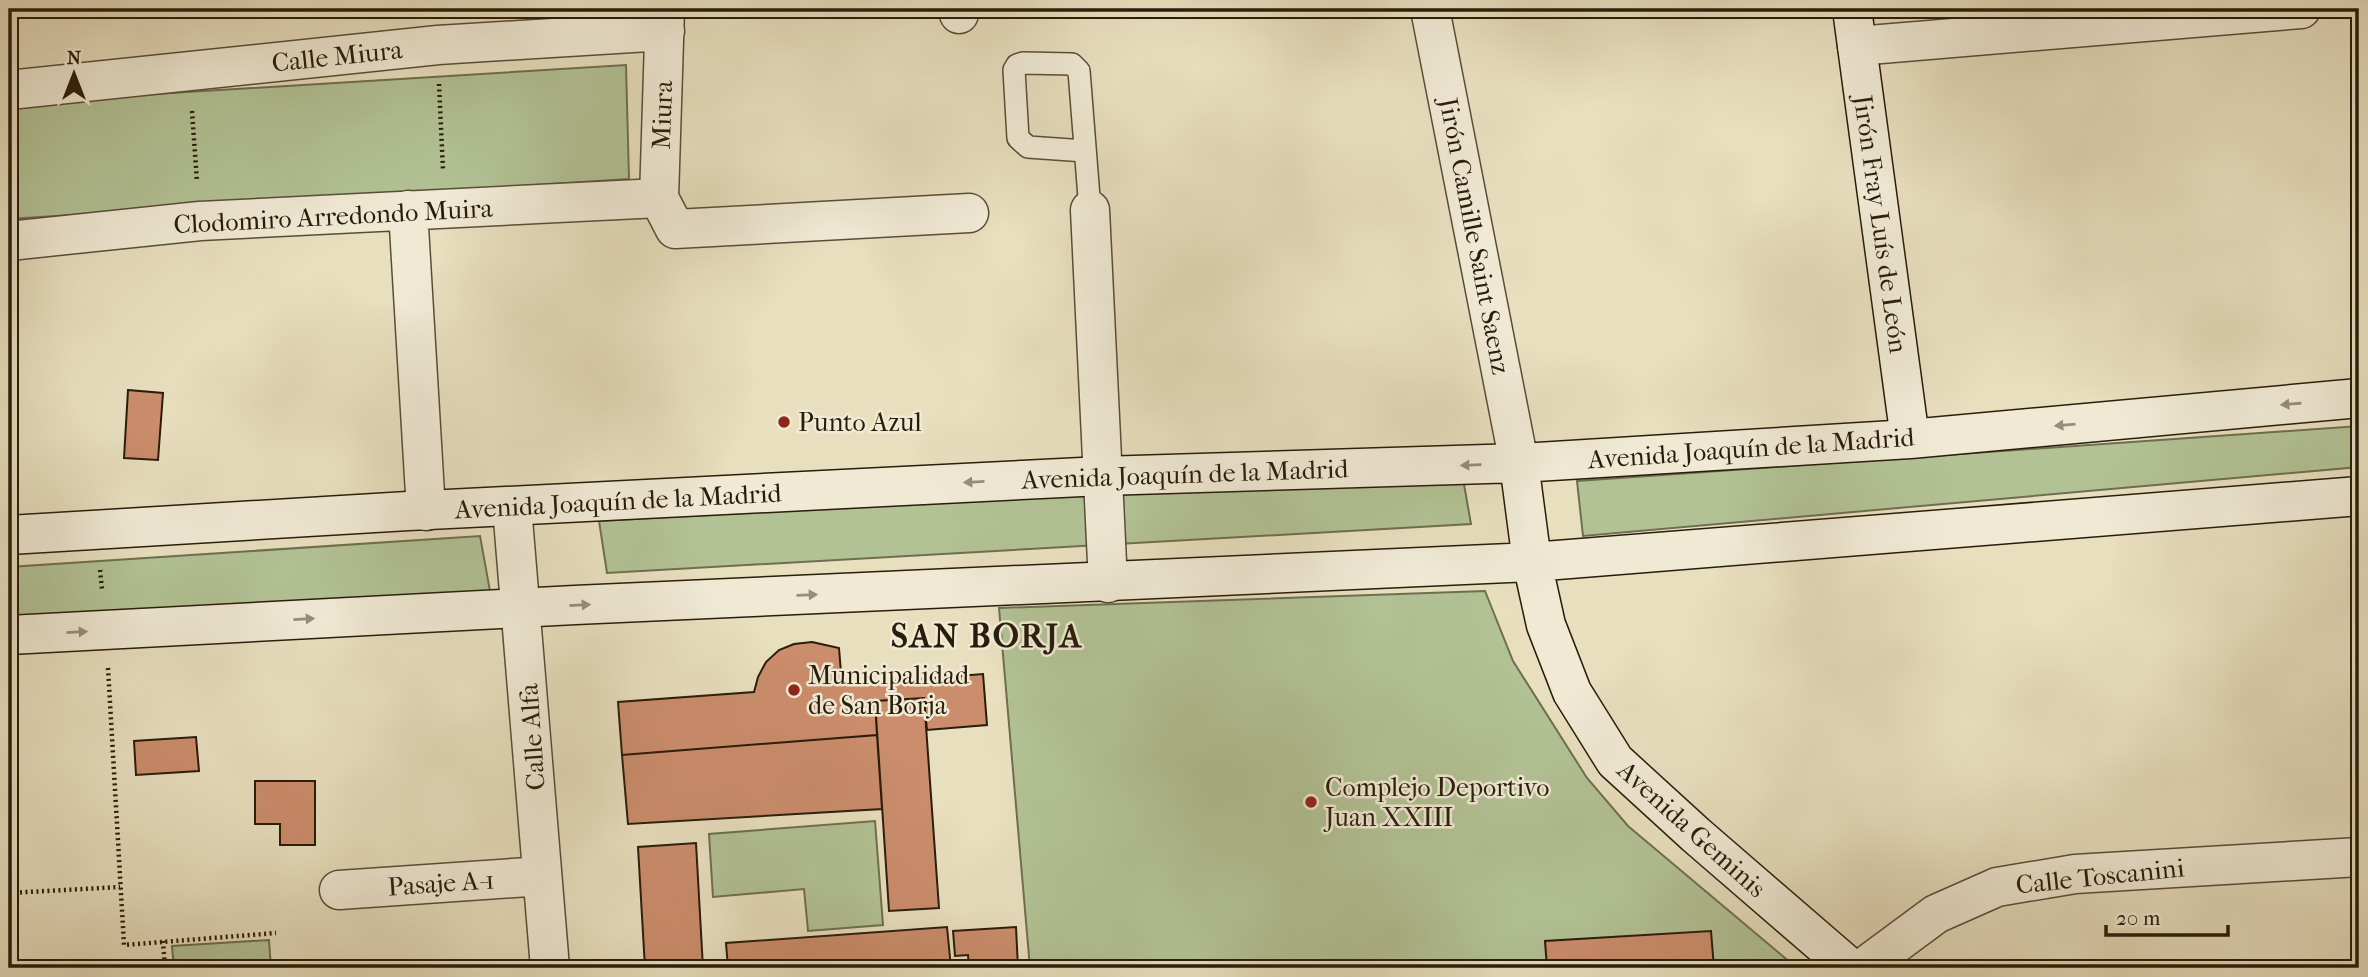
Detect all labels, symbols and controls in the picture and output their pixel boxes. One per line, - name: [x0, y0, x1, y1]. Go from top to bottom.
- street label: Calle Miura: [270, 34, 405, 79]
- north arrow: [38, 38, 108, 108]
- text: N: [67, 47, 82, 69]
- street label: Miura: [646, 79, 679, 150]
- street label: Jirón Fray Luís de León: [1847, 91, 1914, 355]
- street label: Jirón Camille Saint Saenz: [1432, 93, 1517, 377]
- street label: Clodomiro Arredondo Muira: [173, 193, 494, 240]
- one-way arrow: [2280, 399, 2302, 410]
- place label: Punto Azul: [798, 407, 922, 438]
- marker: Punto Azul: [776, 414, 792, 430]
- one-way arrow: [2054, 419, 2076, 430]
- street label: Avenida Joaquín de la Madrid: [1586, 422, 1916, 475]
- street label: Avenida Joaquín de la Madrid: [1020, 453, 1350, 496]
- one-way arrow: [1460, 459, 1482, 470]
- street label: Avenida Joaquín de la Madrid: [453, 477, 783, 526]
- one-way arrow: [963, 477, 985, 488]
- one-way arrow: [797, 590, 819, 601]
- one-way arrow: [569, 599, 591, 610]
- one-way arrow: [293, 614, 315, 625]
- district label: SAN BORJA: [891, 617, 1083, 656]
- one-way arrow: [66, 626, 88, 637]
- place label: Municipalidad de San Borja: [808, 660, 970, 721]
- street label: Calle Alfa: [513, 682, 552, 791]
- marker: Municipalidad de San Borja: [786, 682, 802, 698]
- street label: Avenida Geminis: [1610, 754, 1772, 904]
- place label: Complejo Deportivo Juan XXIII: [1323, 772, 1549, 833]
- marker: Complejo Deportivo Juan XXIII: [1303, 794, 1319, 810]
- street label: Calle Toscanini: [2014, 852, 2186, 901]
- street label: Pasaje A-1: [387, 864, 495, 903]
- scale bar: [2106, 893, 2228, 937]
- text: 20 m: [2116, 906, 2161, 930]

